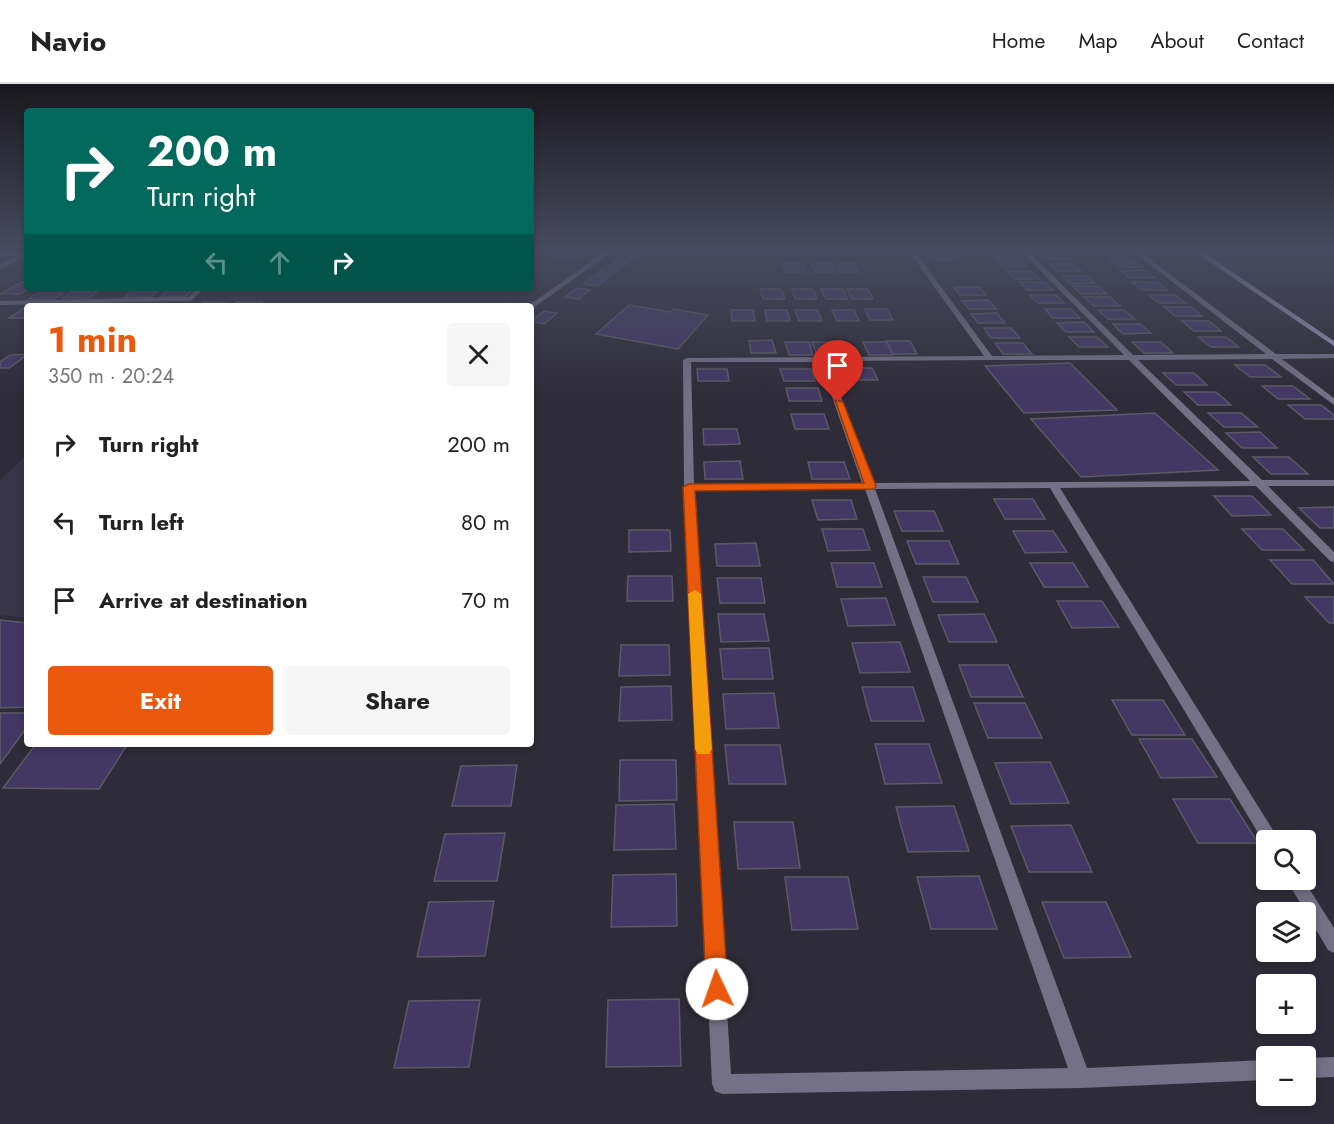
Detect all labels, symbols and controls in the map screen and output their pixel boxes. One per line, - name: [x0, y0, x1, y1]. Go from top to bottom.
- text: Navio: [30, 21, 106, 62]
- text: Home: [992, 26, 1045, 56]
- text: Map: [1078, 26, 1118, 56]
- text: About: [1151, 26, 1204, 56]
- text: Contact: [1237, 26, 1304, 56]
- text: 200 m: [147, 121, 277, 182]
- icon: right: [48, 132, 126, 210]
- text: Turn right: [147, 177, 255, 216]
- icon: left: [200, 246, 233, 279]
- icon: ahead: [263, 246, 296, 279]
- icon: right: [326, 246, 359, 279]
- text: 1 min: [48, 313, 137, 365]
- button: close: [447, 323, 510, 386]
- pin: [812, 340, 863, 402]
- icon: arrive: [821, 349, 854, 382]
- text: 350 m · 20:24: [48, 362, 174, 391]
- icon: right: [48, 428, 81, 461]
- text: Turn right: [99, 428, 199, 460]
- text: 200 m: [447, 428, 510, 460]
- icon: left: [48, 506, 81, 539]
- text: Turn left: [99, 506, 184, 538]
- text: 80 m: [461, 506, 510, 538]
- icon: arrive: [48, 584, 81, 617]
- text: Arrive at destination: [99, 584, 308, 616]
- text: 70 m: [461, 584, 510, 616]
- button: Exit: [48, 666, 273, 735]
- button: Share: [285, 666, 510, 735]
- map controls: [1256, 830, 1316, 1106]
- button: search: [1256, 830, 1316, 890]
- button: layers: [1256, 902, 1316, 962]
- position arrow: [685, 957, 749, 1021]
- button: +: [1256, 974, 1316, 1034]
- button: −: [1256, 1046, 1316, 1106]

